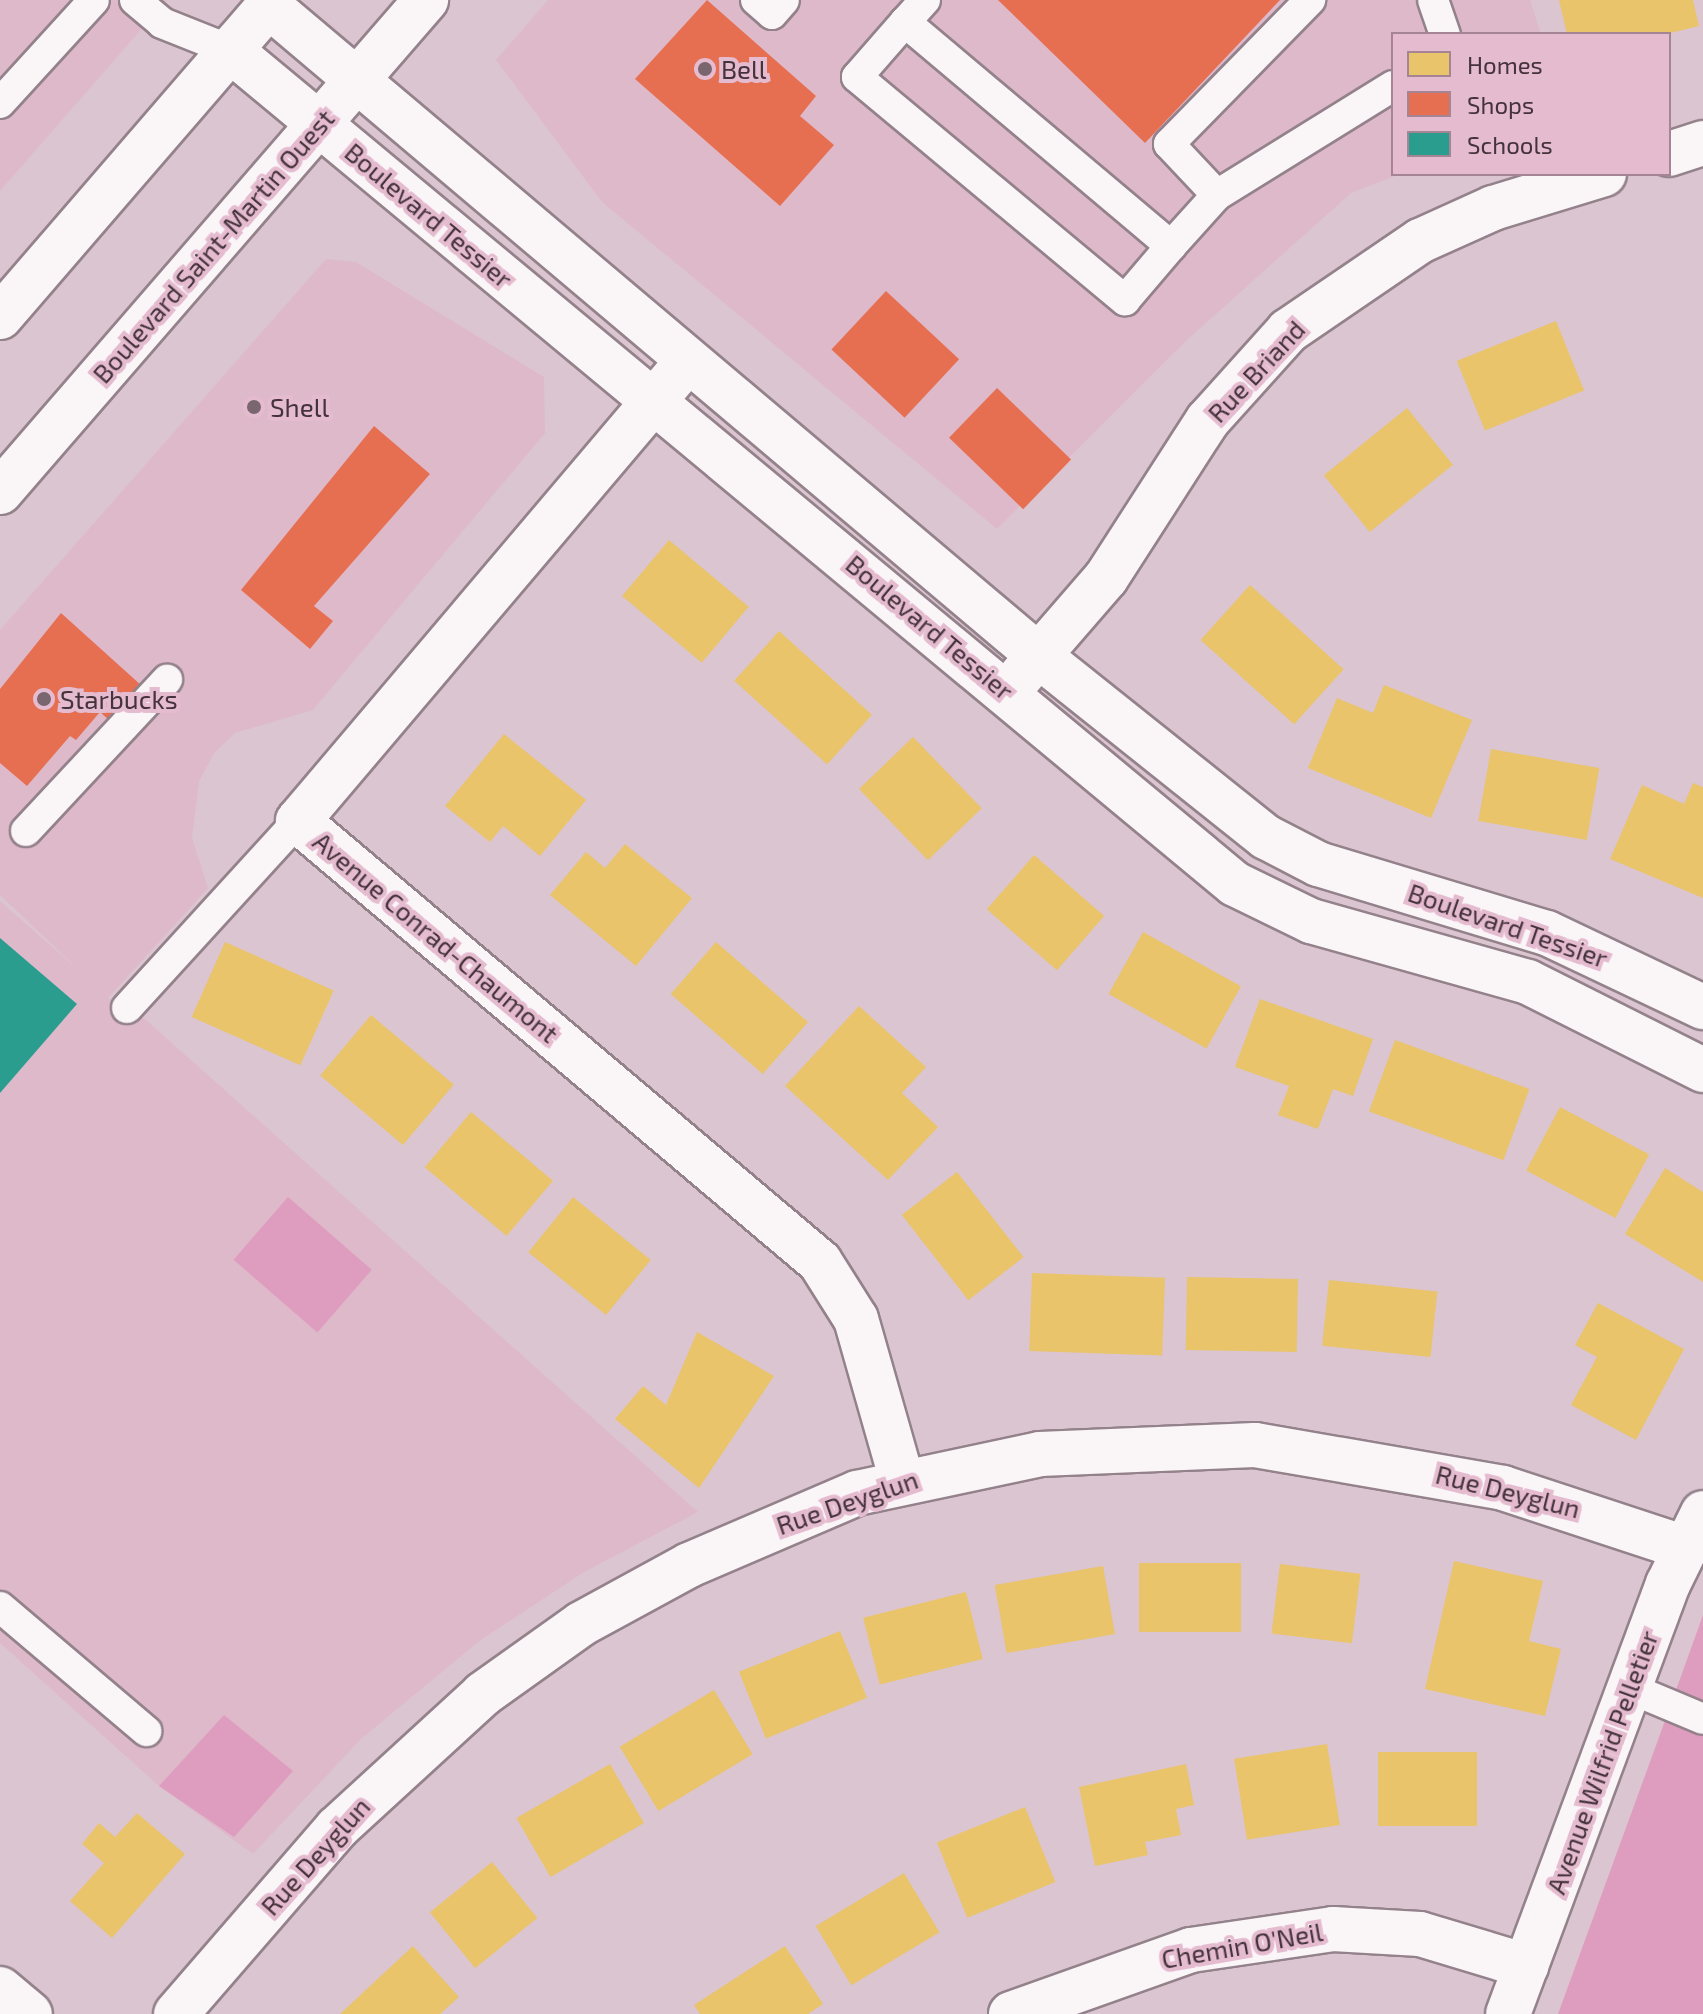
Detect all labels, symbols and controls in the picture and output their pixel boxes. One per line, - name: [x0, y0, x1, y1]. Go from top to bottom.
- legend: [1391, 32, 1671, 176]
- text: Homes: [1467, 50, 1543, 79]
- place label: Bell: [721, 53, 767, 85]
- marker: Bell: [696, 60, 714, 78]
- text: Shops: [1467, 90, 1534, 119]
- street label: Boulevard Saint-Martin Ouest: [86, 103, 340, 389]
- text: Schools: [1467, 130, 1553, 159]
- street label: Boulevard Tessier: [339, 136, 519, 294]
- street label: Rue Briand: [1201, 314, 1311, 428]
- place label: Shell: [270, 391, 329, 423]
- marker: Shell: [245, 398, 263, 416]
- street label: Boulevard Tessier: [840, 548, 1020, 706]
- place label: Starbucks: [60, 683, 178, 715]
- marker: Starbucks: [35, 690, 53, 708]
- street label: Avenue Conrad-Chaumont: [307, 825, 565, 1049]
- street label: Boulevard Tessier: [1404, 876, 1612, 974]
- street label: Rue Deyglun: [1433, 1458, 1583, 1524]
- street label: Rue Deyglun: [772, 1463, 922, 1541]
- street label: Avenue Wilfrid Pelletier: [1540, 1626, 1664, 1898]
- street label: Rue Deyglun: [254, 1791, 376, 1921]
- street label: Chemin O'Neil: [1159, 1915, 1325, 1975]

